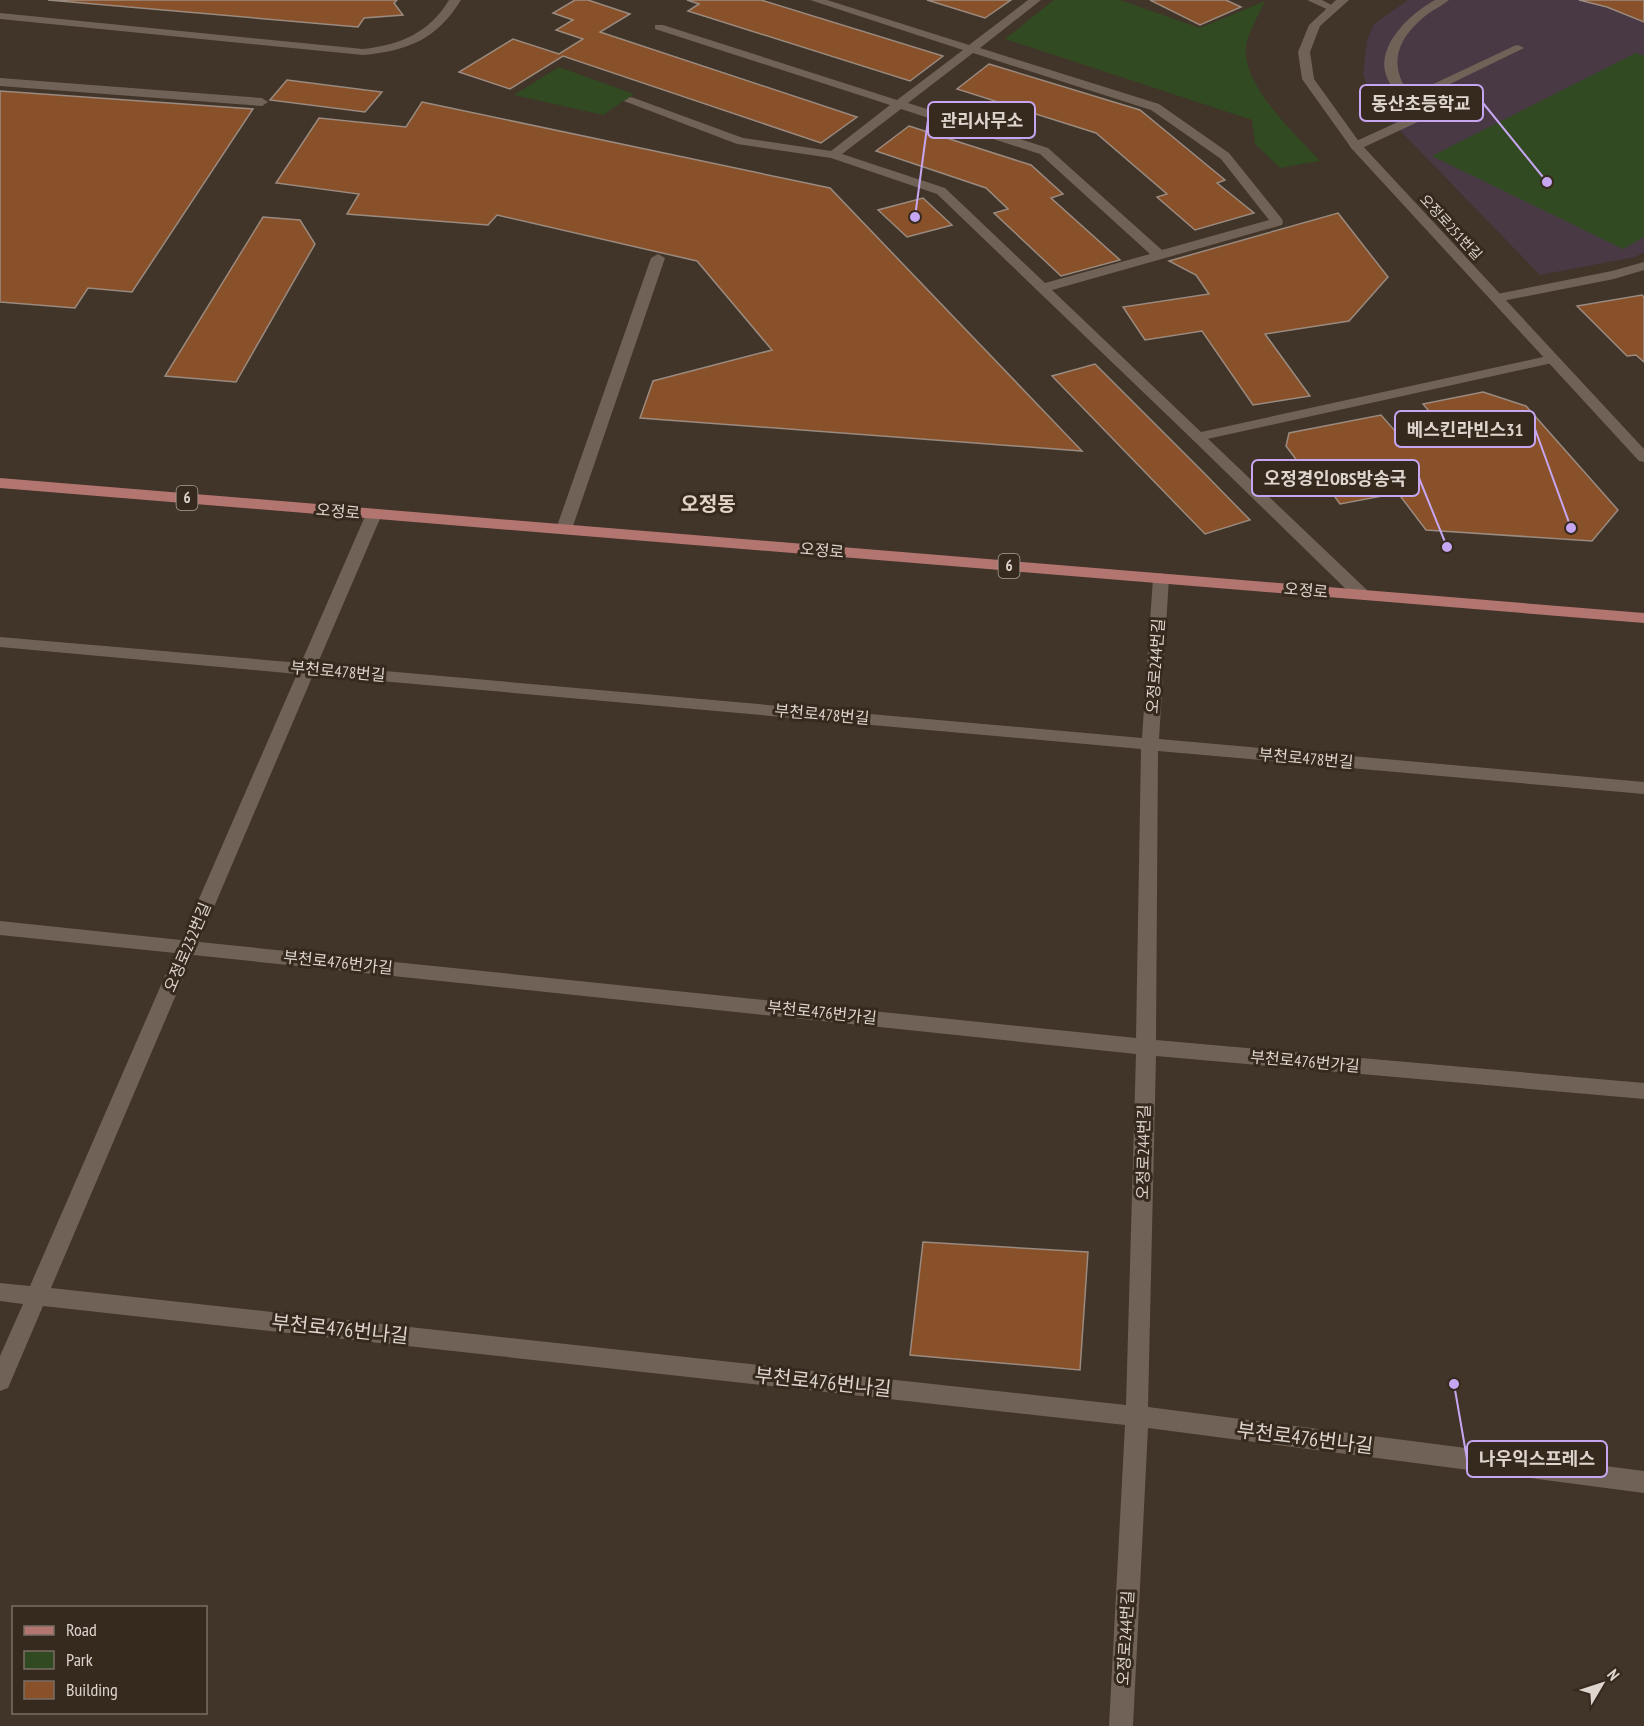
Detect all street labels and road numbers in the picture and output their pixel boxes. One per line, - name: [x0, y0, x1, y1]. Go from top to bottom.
- street label: 오정로251번길: [1416, 190, 1486, 264]
- road number: 6: [176, 486, 198, 510]
- street label: 오정로: [315, 499, 361, 523]
- street label: 오정로: [799, 538, 845, 562]
- road number: 6: [998, 554, 1020, 578]
- street label: 오정로: [1283, 578, 1329, 602]
- street label: 오정로244번길: [1142, 618, 1168, 714]
- street label: 부천로478번길: [290, 657, 386, 685]
- street label: 부천로478번길: [774, 700, 870, 728]
- street label: 부천로478번길: [1258, 744, 1354, 772]
- street label: 오정로232번길: [159, 899, 215, 995]
- street label: 부천로476번가길: [282, 946, 394, 978]
- street label: 부천로476번가길: [766, 996, 878, 1028]
- street label: 부천로476번가길: [1249, 1046, 1361, 1076]
- street label: 오정로244번길: [1132, 1104, 1154, 1200]
- street label: 부천로476번나길: [270, 1309, 410, 1349]
- street label: 부천로476번나길: [753, 1362, 893, 1402]
- street label: 부천로476번나길: [1235, 1417, 1375, 1459]
- street label: 오정로244번길: [1113, 1590, 1137, 1686]

